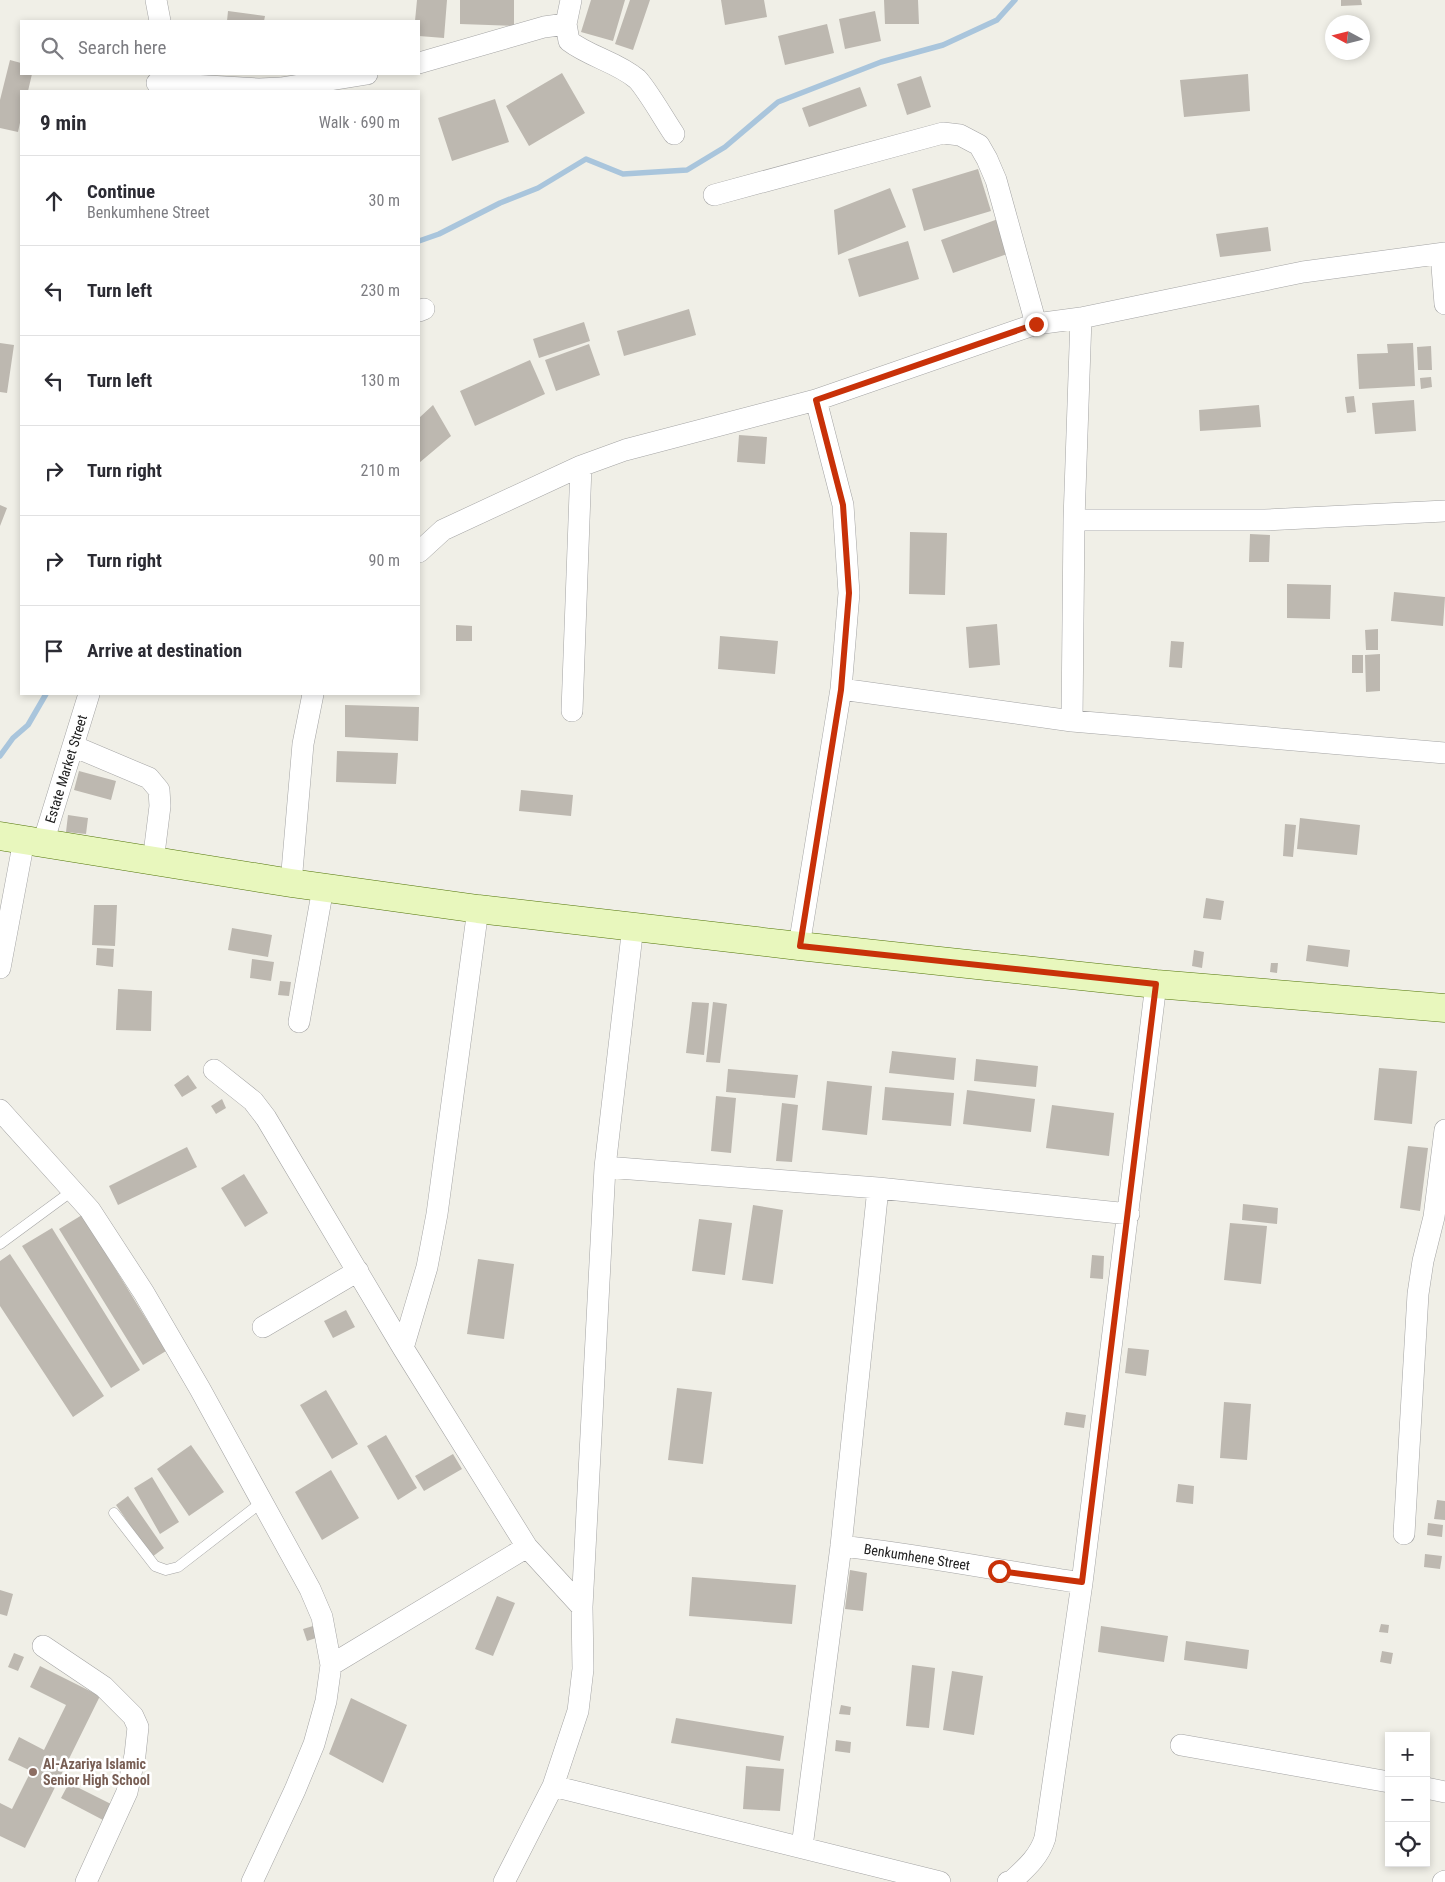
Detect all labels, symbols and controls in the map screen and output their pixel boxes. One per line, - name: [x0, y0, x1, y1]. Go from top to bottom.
- north arrow: [1325, 15, 1370, 60]
- search box: [20, 20, 420, 75]
- icon: search: [38, 34, 66, 62]
- text: Search here: [78, 36, 166, 59]
- text: 9 min: [40, 111, 87, 135]
- text: Walk · 690 m: [319, 113, 400, 132]
- text: Continue: [87, 180, 155, 203]
- icon: ahead: [40, 187, 68, 215]
- text: 30 m: [368, 191, 400, 210]
- text: Benkumhene Street: [87, 203, 210, 222]
- icon: left: [40, 277, 68, 305]
- text: Turn left: [87, 279, 152, 302]
- text: 230 m: [361, 281, 400, 300]
- route end: [1025, 313, 1048, 336]
- icon: left: [40, 367, 68, 395]
- text: Turn left: [87, 369, 152, 392]
- text: 130 m: [361, 371, 400, 390]
- icon: right: [40, 457, 68, 485]
- text: Turn right: [87, 459, 162, 482]
- text: 210 m: [361, 461, 400, 480]
- icon: right: [40, 547, 68, 575]
- text: Turn right: [87, 549, 162, 572]
- text: 90 m: [368, 551, 400, 570]
- icon: arrive: [40, 637, 68, 665]
- text: Arrive at destination: [87, 639, 242, 662]
- street label: Estate Market Street: [42, 713, 90, 825]
- street label: Benkumhene Street: [863, 1541, 971, 1573]
- route start: [988, 1560, 1011, 1583]
- map controls: [1385, 1732, 1430, 1867]
- button: +: [1385, 1732, 1430, 1777]
- place label: Al-Azariya Islamic Senior High School: [43, 1756, 150, 1788]
- marker: Al-Azariya Islamic Senior High School: [27, 1766, 39, 1778]
- button: −: [1385, 1777, 1430, 1822]
- button: locate: [1385, 1822, 1430, 1867]

